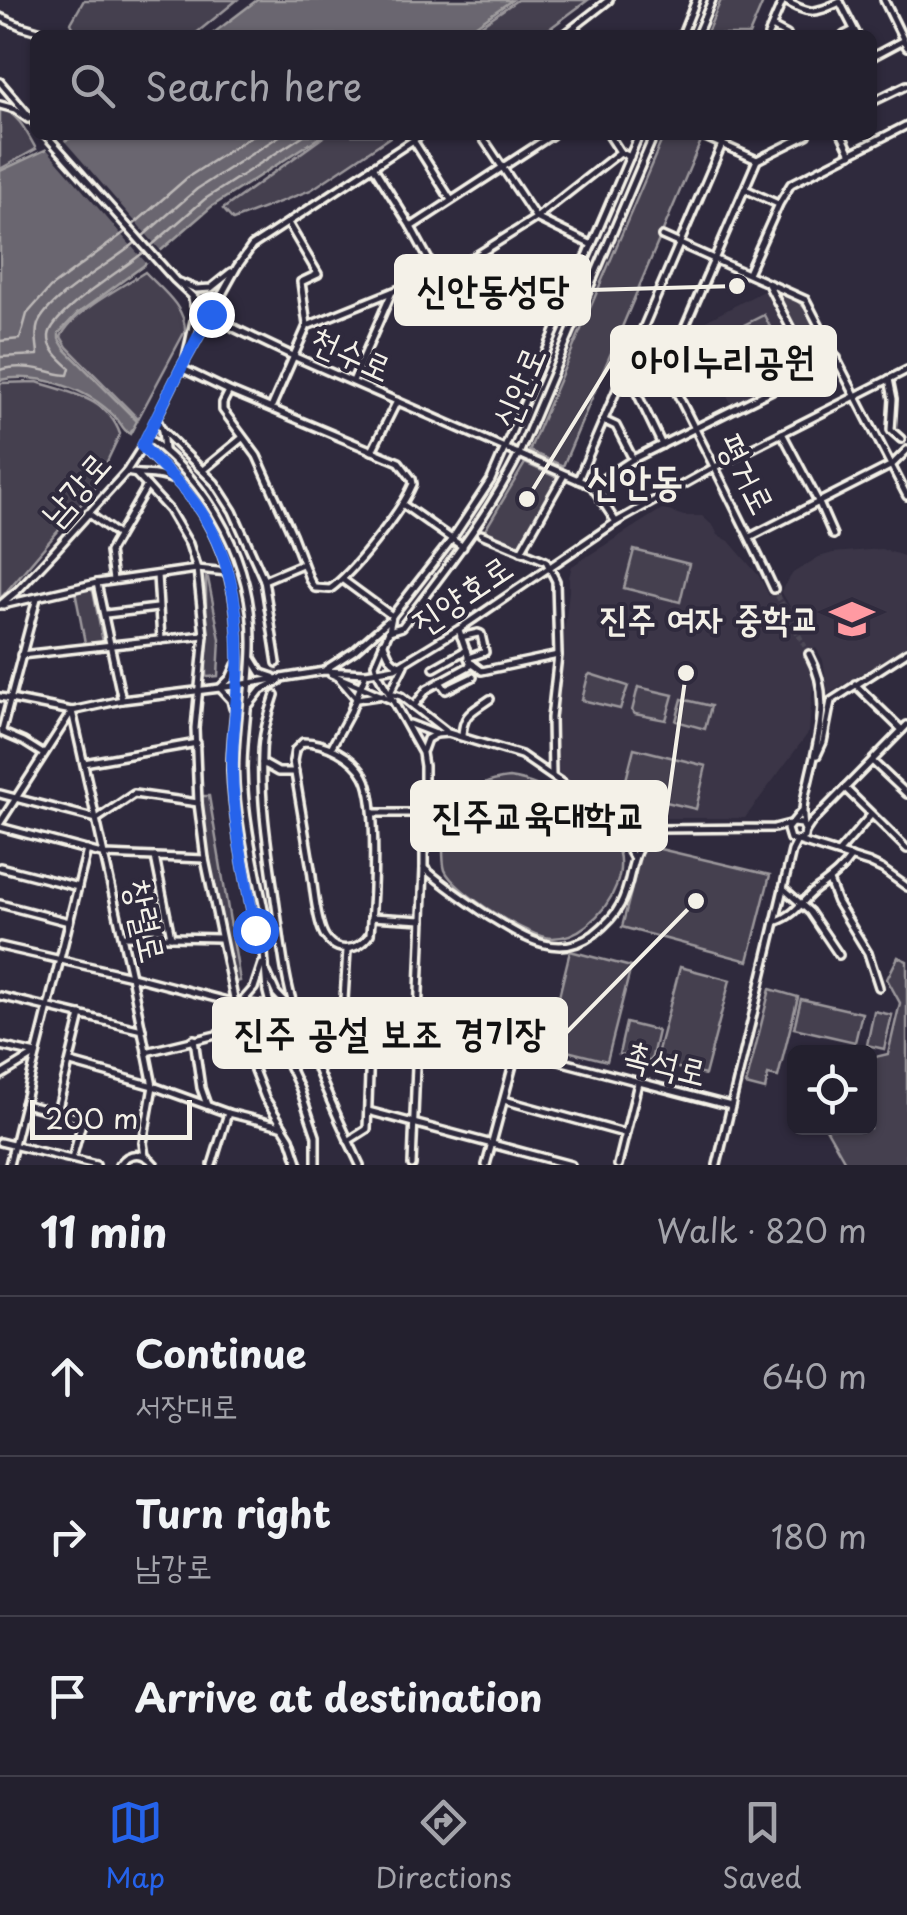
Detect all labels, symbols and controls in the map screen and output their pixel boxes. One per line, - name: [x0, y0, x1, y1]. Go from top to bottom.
- search box: [30, 30, 877, 140]
- text: Search here: [145, 57, 362, 114]
- icon: search: [65, 58, 120, 113]
- callout: 신안동성당: [396, 256, 589, 324]
- text: 신안동성당: [417, 259, 570, 316]
- route end: [189, 292, 235, 338]
- street label: 천수로: [303, 310, 401, 393]
- callout: 아이누리공원: [612, 327, 835, 395]
- text: 아이누리공원: [631, 330, 815, 387]
- street label: 신안로: [476, 337, 558, 435]
- street label: 평거로: [705, 423, 791, 523]
- street label: 남강로: [26, 438, 122, 537]
- district label: 신안동: [587, 448, 683, 509]
- street label: 진양호로: [399, 539, 522, 646]
- place label: 진주 여자 중학교: [599, 590, 819, 643]
- school or university icon: 진주 여자 중학교: [828, 595, 876, 643]
- callout: 진주교육대학교: [412, 782, 666, 850]
- text: 진주교육대학교: [432, 785, 646, 842]
- street label: 창렬로: [113, 874, 182, 967]
- route start: [233, 908, 279, 954]
- callout: 진주 공설 보조 경기장: [214, 999, 566, 1067]
- text: 진주 공설 보조 경기장: [234, 1002, 546, 1059]
- street label: 촉석로: [618, 1026, 713, 1098]
- map controls: [787, 1045, 877, 1135]
- button: locate: [787, 1045, 877, 1135]
- scale bar: [30, 1095, 192, 1140]
- text: 200 m: [45, 1096, 138, 1139]
- text: 11 min: [40, 1199, 167, 1262]
- text: Walk · 820 m: [657, 1206, 867, 1254]
- text: Continue: [135, 1324, 306, 1381]
- icon: ahead: [40, 1349, 95, 1404]
- text: 640 m: [762, 1352, 867, 1400]
- text: 서장대로: [135, 1381, 238, 1429]
- text: Turn right: [135, 1484, 331, 1541]
- icon: right: [40, 1509, 95, 1564]
- text: 180 m: [771, 1512, 867, 1560]
- text: 남강로: [135, 1541, 212, 1589]
- text: Arrive at destination: [135, 1668, 543, 1725]
- icon: arrive: [40, 1669, 95, 1724]
- tab: Map: [105, 1795, 165, 1898]
- tab: Directions: [376, 1795, 512, 1898]
- tab: Saved: [722, 1795, 802, 1898]

